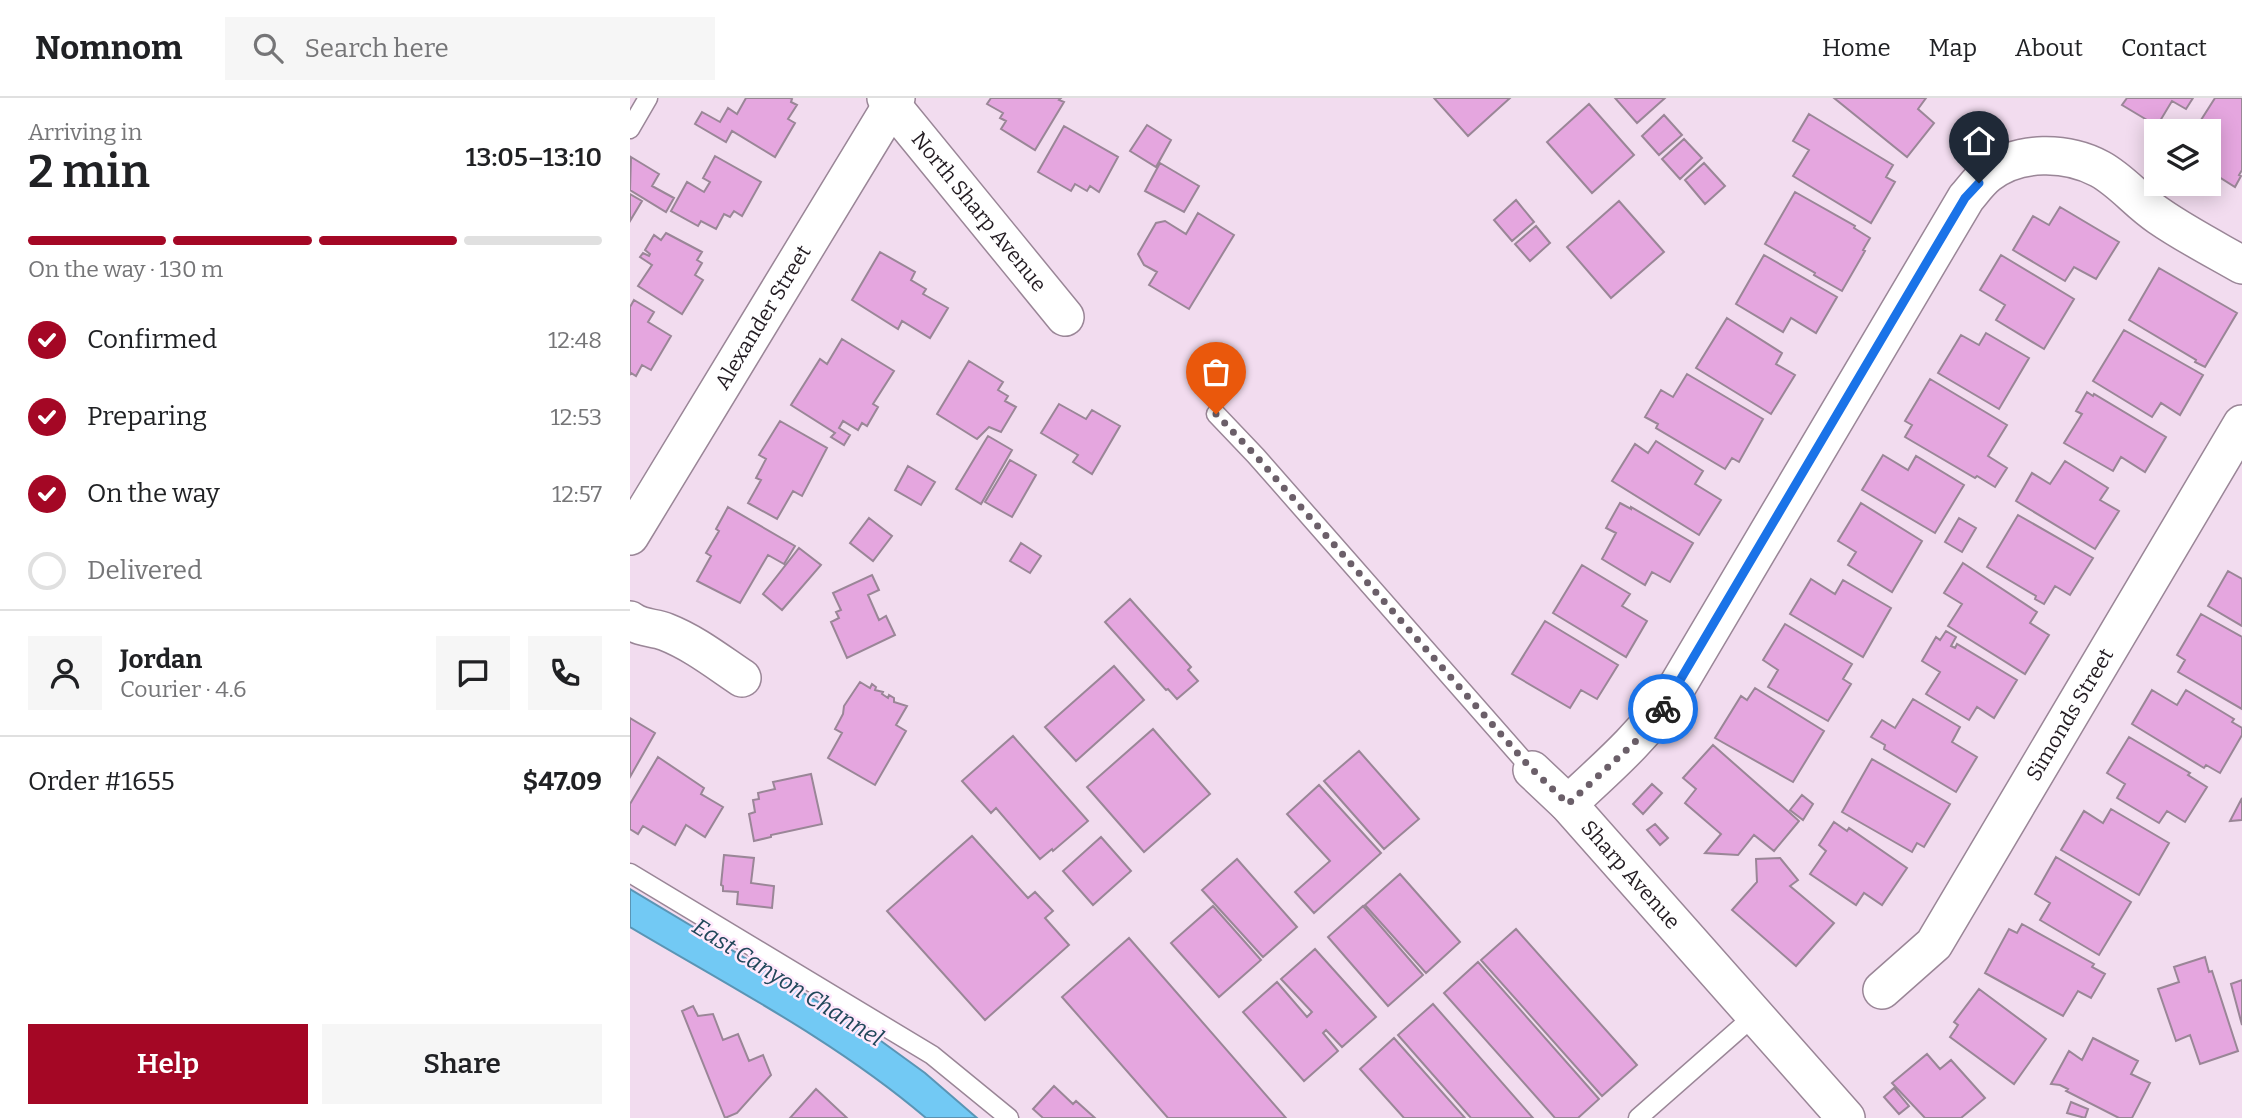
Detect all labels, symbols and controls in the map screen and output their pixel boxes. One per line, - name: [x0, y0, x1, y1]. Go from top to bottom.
- search box: [225, 17, 715, 80]
- text: Nomnom: [35, 28, 183, 68]
- icon: search: [249, 29, 287, 67]
- text: Search here: [305, 33, 449, 64]
- text: Home: [1822, 34, 1891, 62]
- text: Map: [1929, 34, 1977, 62]
- text: About: [2015, 34, 2083, 62]
- text: Contact: [2121, 34, 2207, 62]
- pin: [1949, 111, 2009, 183]
- text: Arriving in: [28, 118, 142, 146]
- map controls: [2144, 119, 2221, 196]
- button: layers: [2144, 119, 2221, 196]
- icon: home: [1960, 122, 1998, 160]
- street label: North Sharp Avenue: [906, 126, 1052, 297]
- text: 13:05–13:10: [465, 142, 602, 173]
- text: 2 min: [28, 144, 150, 199]
- street label: Alexander Street: [709, 240, 817, 394]
- text: On the way · 130 m: [28, 255, 223, 283]
- icon: check: [28, 321, 66, 359]
- text: Confirmed: [87, 324, 217, 355]
- text: 12:48: [548, 326, 602, 354]
- pin: [1186, 342, 1246, 414]
- icon: bag: [1197, 353, 1235, 391]
- icon: check: [28, 398, 66, 436]
- text: Preparing: [87, 401, 207, 432]
- text: 12:53: [550, 403, 602, 431]
- icon: check: [28, 475, 66, 513]
- text: On the way: [87, 478, 220, 509]
- text: 12:57: [552, 480, 602, 508]
- text: Delivered: [87, 555, 202, 586]
- button: person: [28, 636, 102, 710]
- button: chat: [436, 636, 510, 710]
- button: phone: [528, 636, 602, 710]
- street label: Simonds Street: [2021, 643, 2119, 786]
- text: Jordan: [120, 644, 202, 675]
- courier: [1628, 674, 1698, 744]
- text: Courier · 4.6: [120, 675, 247, 703]
- icon: bike: [1644, 690, 1682, 728]
- text: Order #1655: [28, 766, 175, 797]
- text: $47.09: [522, 766, 602, 797]
- street label: Sharp Avenue: [1576, 815, 1686, 935]
- water label: East Canyon Channel: [688, 912, 888, 1052]
- button: Help: [28, 1024, 308, 1104]
- button: Share: [322, 1024, 602, 1104]

